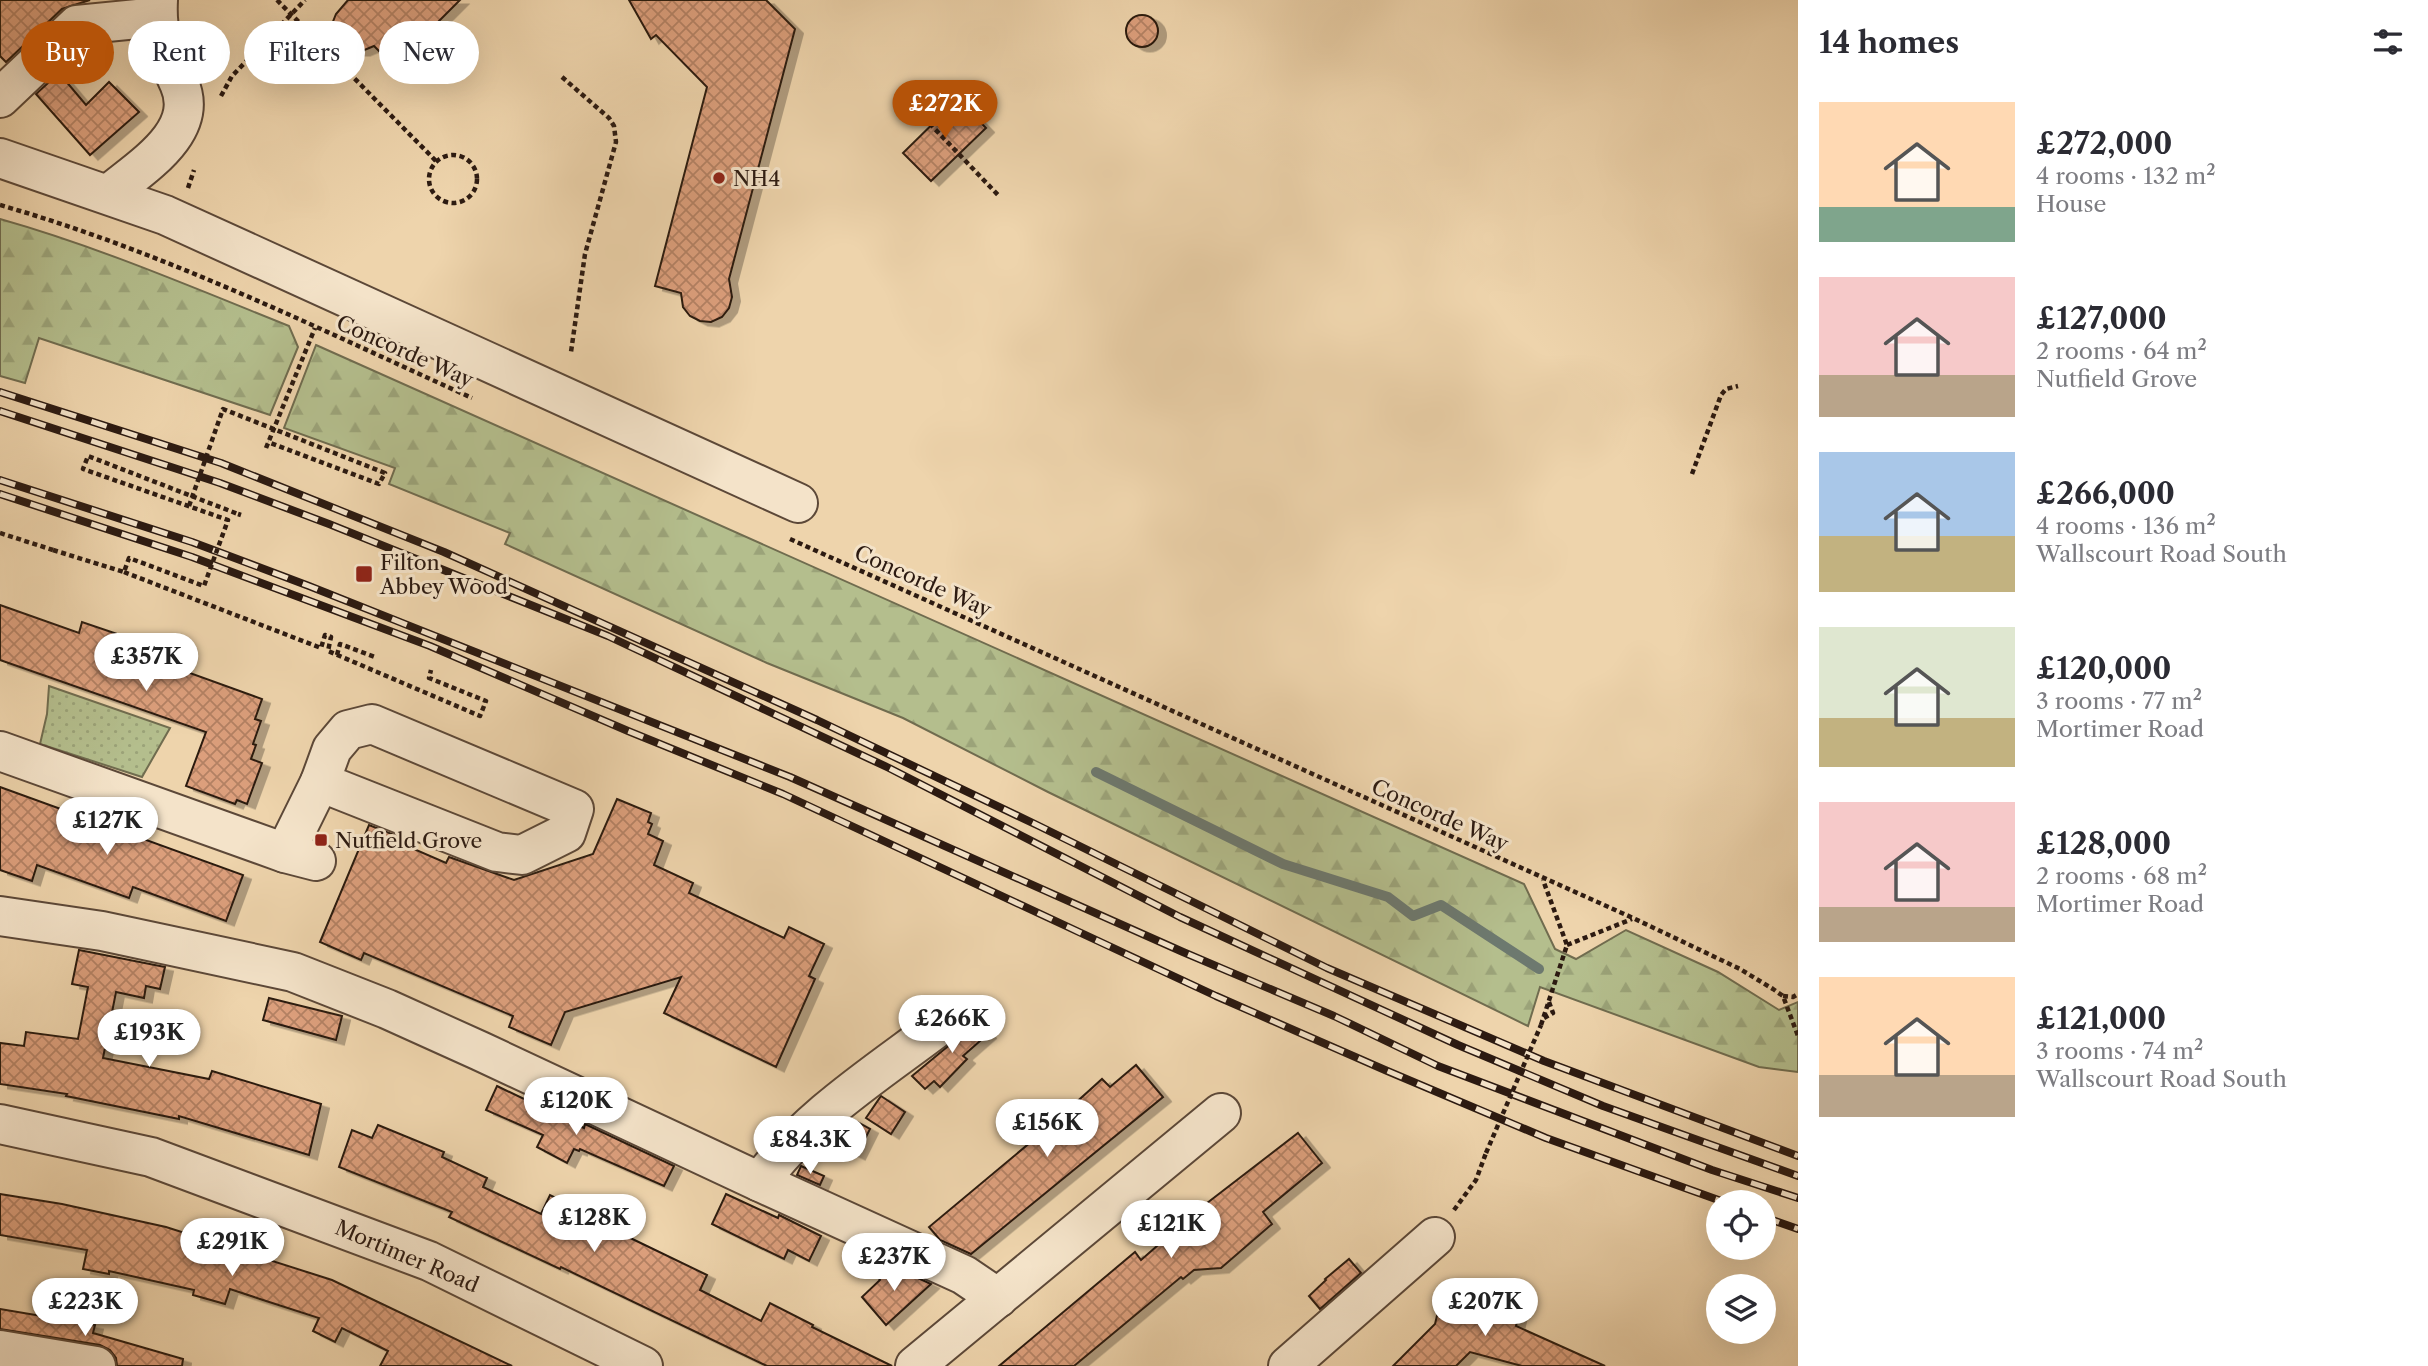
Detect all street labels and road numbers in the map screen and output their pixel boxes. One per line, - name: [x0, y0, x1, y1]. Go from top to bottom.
- street label: Concorde Way: [333, 310, 478, 393]
- street label: Concorde Way: [851, 540, 996, 623]
- street label: Concorde Way: [1368, 774, 1513, 857]
- street label: Mortimer Road: [331, 1215, 483, 1298]

